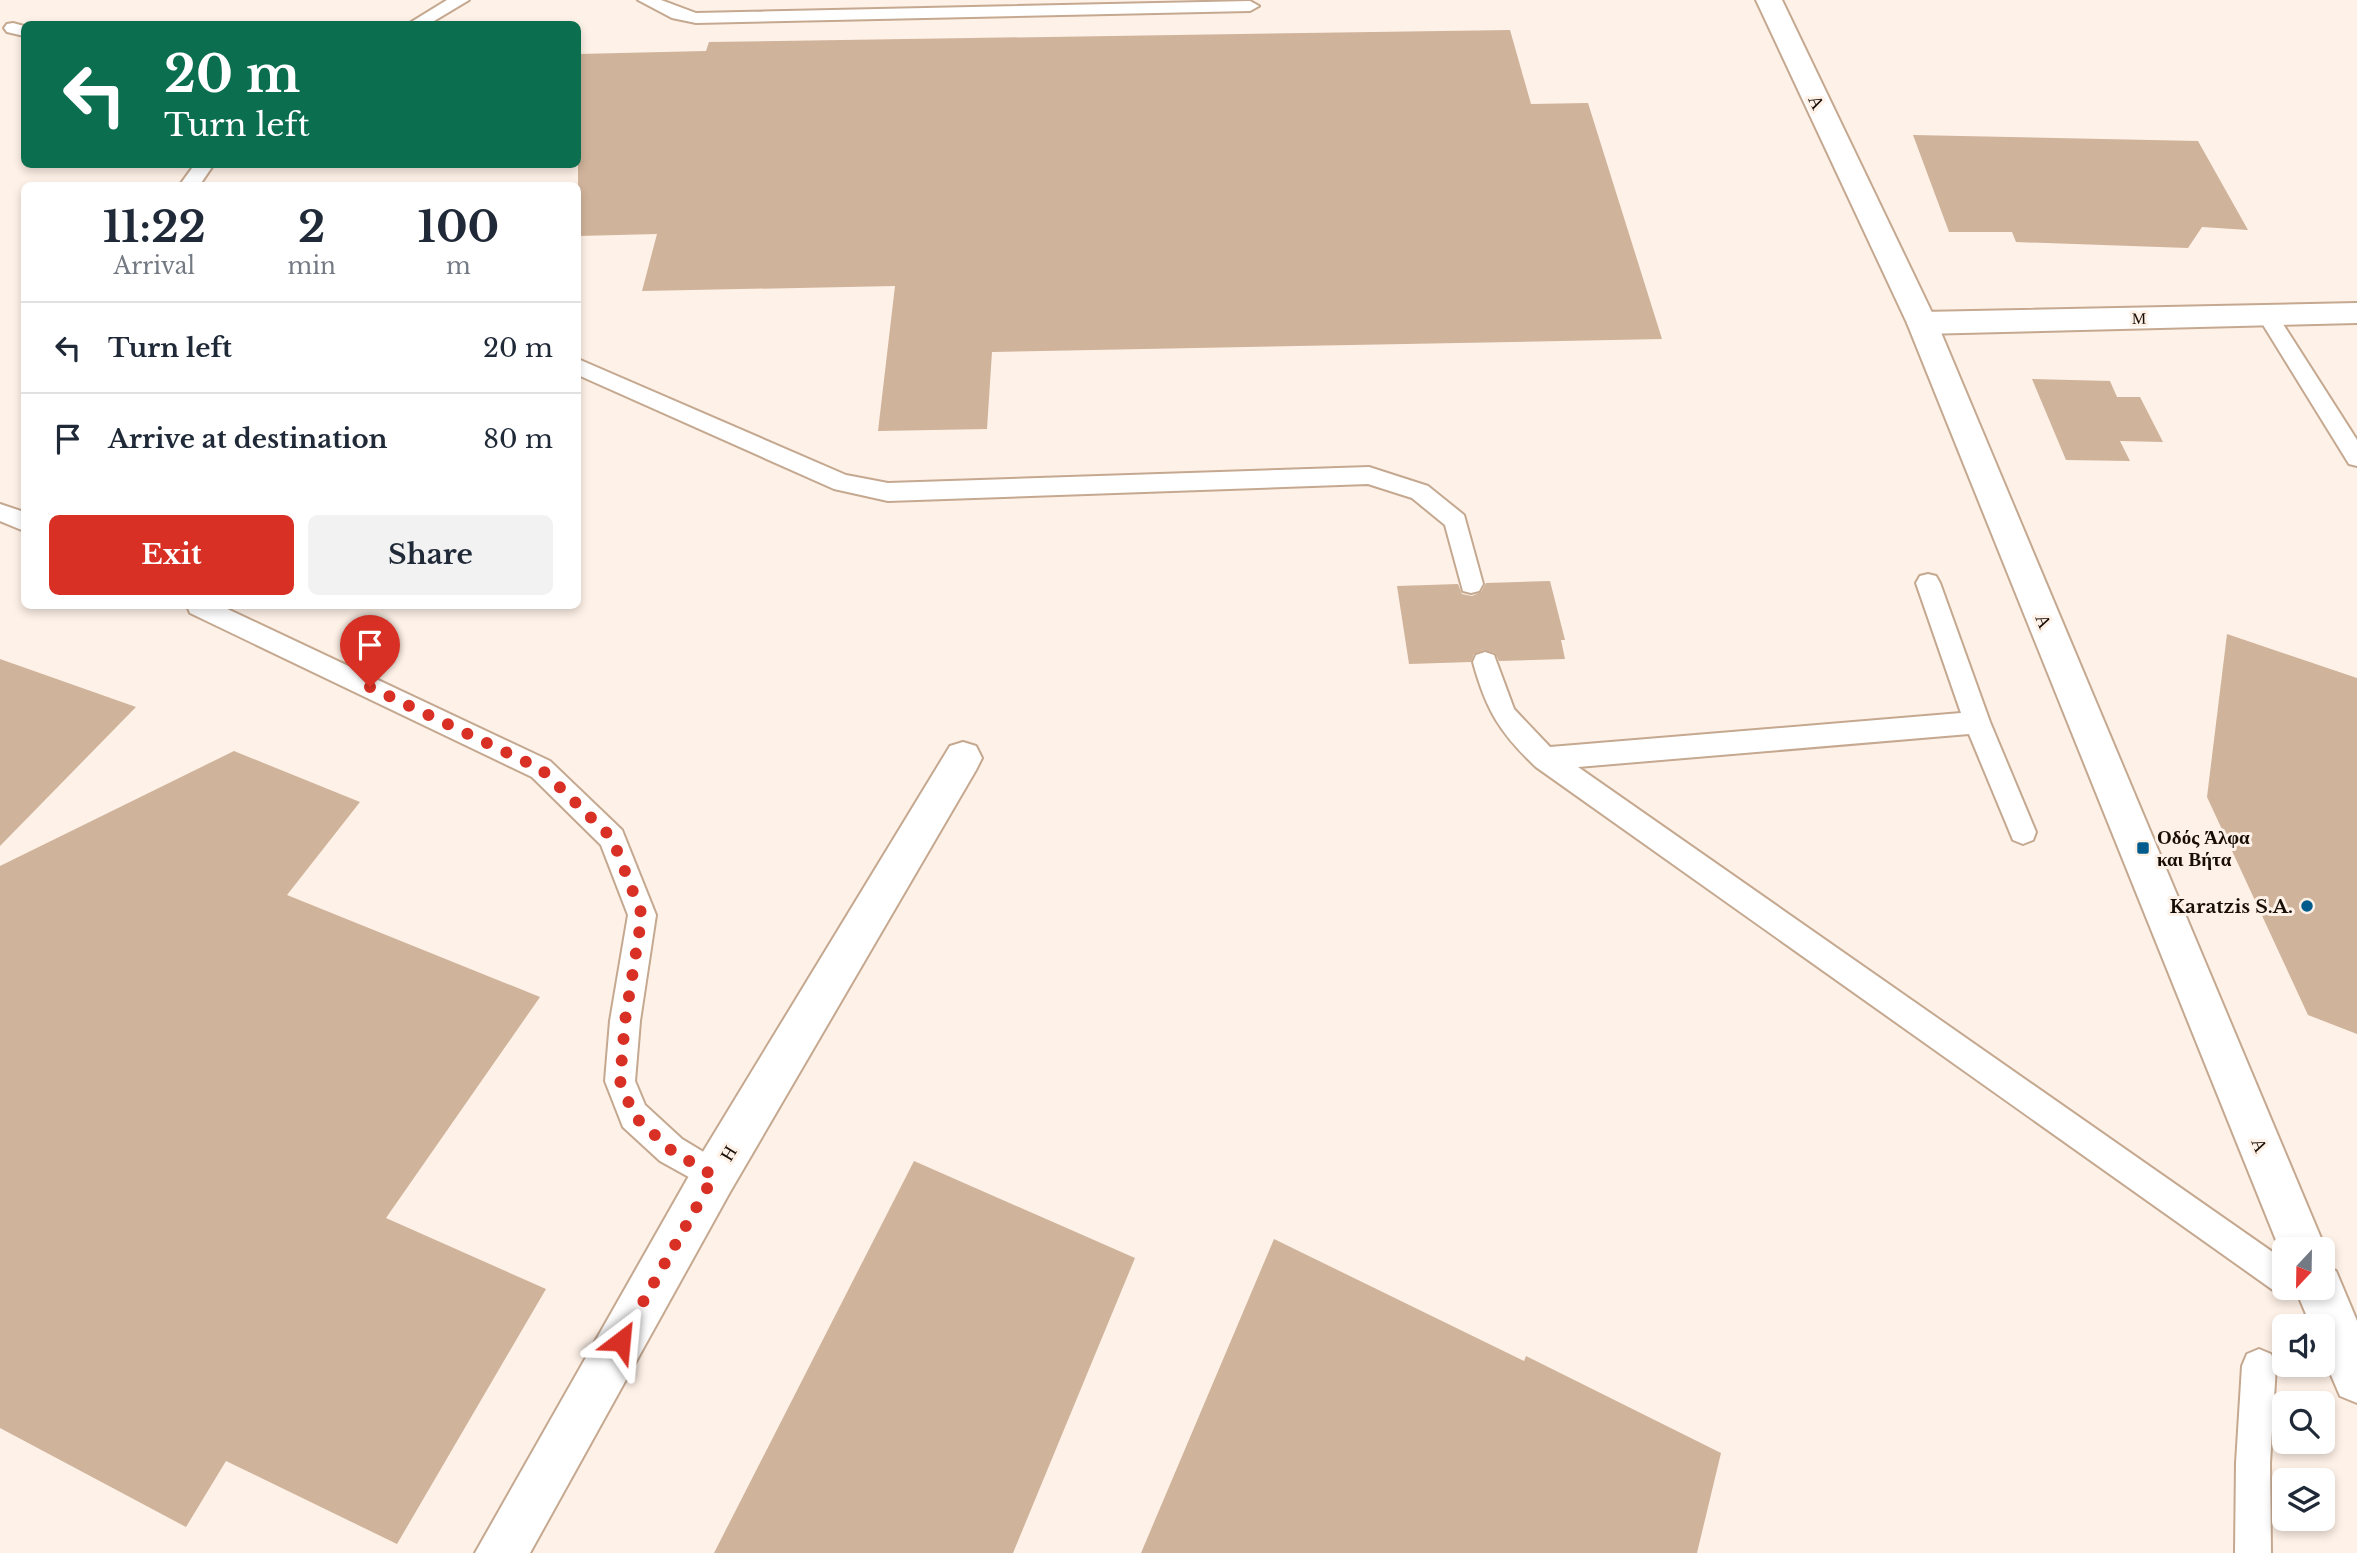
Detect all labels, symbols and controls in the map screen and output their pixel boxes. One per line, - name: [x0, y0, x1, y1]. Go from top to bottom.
- text: 20 m: [164, 44, 300, 105]
- icon: left: [49, 49, 140, 140]
- street label: Α: [1803, 91, 1830, 114]
- text: Turn left: [164, 105, 310, 145]
- text: 11:22: [103, 201, 206, 253]
- text: 2: [298, 201, 325, 253]
- text: 100: [418, 201, 499, 253]
- text: Arrival: [114, 252, 195, 280]
- text: min: [288, 252, 336, 280]
- text: m: [446, 252, 471, 280]
- street label: Μ: [2132, 308, 2146, 328]
- icon: left: [49, 329, 87, 367]
- text: Turn left: [108, 332, 232, 364]
- text: 20 m: [483, 332, 553, 364]
- icon: arrive: [49, 420, 87, 458]
- text: Arrive at destination: [108, 423, 388, 455]
- text: 80 m: [483, 423, 553, 455]
- button: Exit: [49, 515, 294, 595]
- button: Share: [308, 515, 553, 595]
- street label: Α: [2030, 611, 2057, 632]
- pin: [340, 615, 400, 687]
- icon: arrive: [351, 626, 389, 664]
- place label: Οδός Άλφα και Βήτα: [2157, 826, 2250, 871]
- marker: Οδός Άλφα και Βήτα: [2135, 840, 2151, 856]
- place label: Karatzis S.A.: [2169, 895, 2293, 918]
- marker: Karatzis S.A.: [2299, 898, 2315, 914]
- street label: Α: [2246, 1135, 2273, 1156]
- street label: Η: [715, 1141, 742, 1165]
- north arrow: [2272, 1237, 2334, 1300]
- map controls: [2272, 1237, 2335, 1531]
- position arrow: [584, 1304, 658, 1378]
- button: sound: [2272, 1314, 2335, 1377]
- button: search: [2272, 1391, 2335, 1454]
- button: layers: [2272, 1468, 2335, 1531]

